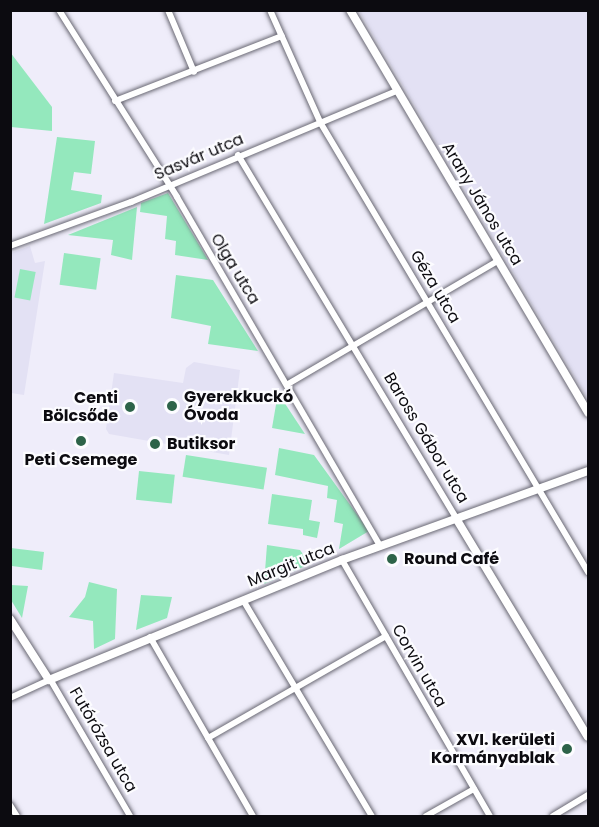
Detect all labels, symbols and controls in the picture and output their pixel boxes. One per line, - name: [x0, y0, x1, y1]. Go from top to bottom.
- street label: Sasvár utca: [151, 130, 247, 184]
- street label: Arany János utca: [438, 139, 526, 269]
- street label: Olga utca: [206, 230, 264, 308]
- street label: Géza utca: [406, 247, 464, 327]
- street label: Baross Gábor utca: [379, 369, 473, 507]
- place label: Gyerekkuckó Óvoda: [184, 387, 293, 425]
- place label: Centi Bölcsőde: [43, 388, 118, 426]
- marker: Gyerekkuckó Óvoda: [165, 399, 179, 413]
- marker: Centi Bölcsőde: [123, 400, 137, 414]
- marker: Peti Csemege: [74, 434, 88, 448]
- place label: Butiksor: [167, 434, 235, 454]
- marker: Butiksor: [148, 437, 162, 451]
- place label: Peti Csemege: [25, 450, 137, 470]
- street label: Margit utca: [245, 539, 337, 591]
- place label: Round Café: [404, 549, 499, 569]
- marker: Round Café: [385, 552, 399, 566]
- street label: Corvin utca: [388, 621, 450, 711]
- street label: Futórózsa utca: [65, 684, 141, 796]
- place label: XVI. kerületi Kormányablak: [431, 730, 555, 768]
- marker: XVI. kerületi Kormányablak: [560, 742, 574, 756]

